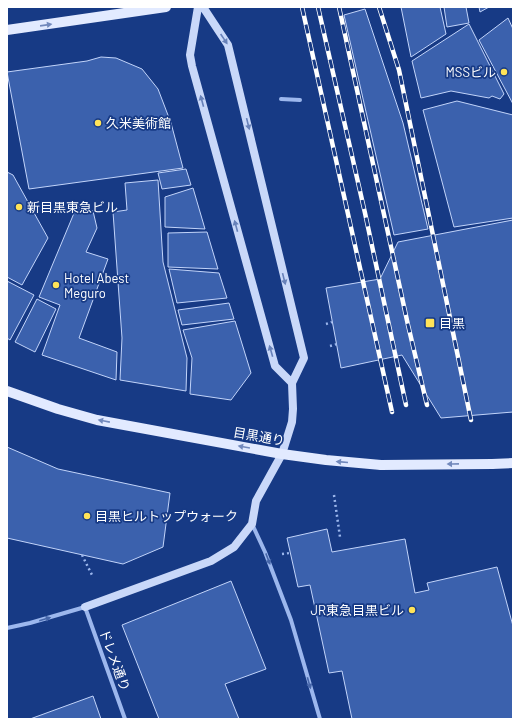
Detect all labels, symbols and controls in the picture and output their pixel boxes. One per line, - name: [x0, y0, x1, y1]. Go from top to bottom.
- one-way arrow: [40, 22, 52, 28]
- one-way arrow: [221, 34, 228, 45]
- place label: MSSビル: [446, 64, 496, 80]
- marker: MSSビル: [499, 67, 509, 77]
- one-way arrow: [199, 95, 205, 107]
- place label: 久米美術館: [106, 115, 171, 131]
- marker: 久米美術館: [93, 118, 103, 128]
- one-way arrow: [245, 118, 251, 130]
- place label: 新目黒東急ビル: [27, 199, 118, 215]
- marker: 新目黒東急ビル: [14, 202, 24, 212]
- one-way arrow: [233, 220, 239, 232]
- place label: Hotel Abest Meguro: [64, 270, 129, 301]
- one-way arrow: [282, 272, 288, 285]
- marker: Hotel Abest Meguro: [51, 280, 61, 290]
- place label: 目黒: [439, 315, 465, 331]
- marker: 目黒: [424, 317, 436, 329]
- one-way arrow: [268, 345, 274, 357]
- one-way arrow: [98, 418, 110, 424]
- street label: 目黒通り: [232, 424, 286, 448]
- one-way arrow: [238, 444, 250, 450]
- one-way arrow: [336, 459, 348, 465]
- one-way arrow: [446, 461, 459, 467]
- place label: 目黒ヒルトップウォーク: [95, 508, 238, 524]
- marker: 目黒ヒルトップウォーク: [82, 511, 92, 521]
- one-way arrow: [265, 554, 271, 566]
- place label: JR東急目黒ビル: [311, 602, 404, 618]
- marker: JR東急目黒ビル: [407, 605, 417, 615]
- one-way arrow: [39, 616, 51, 622]
- street label: ドレメ通り: [96, 627, 134, 693]
- one-way arrow: [306, 677, 312, 689]

